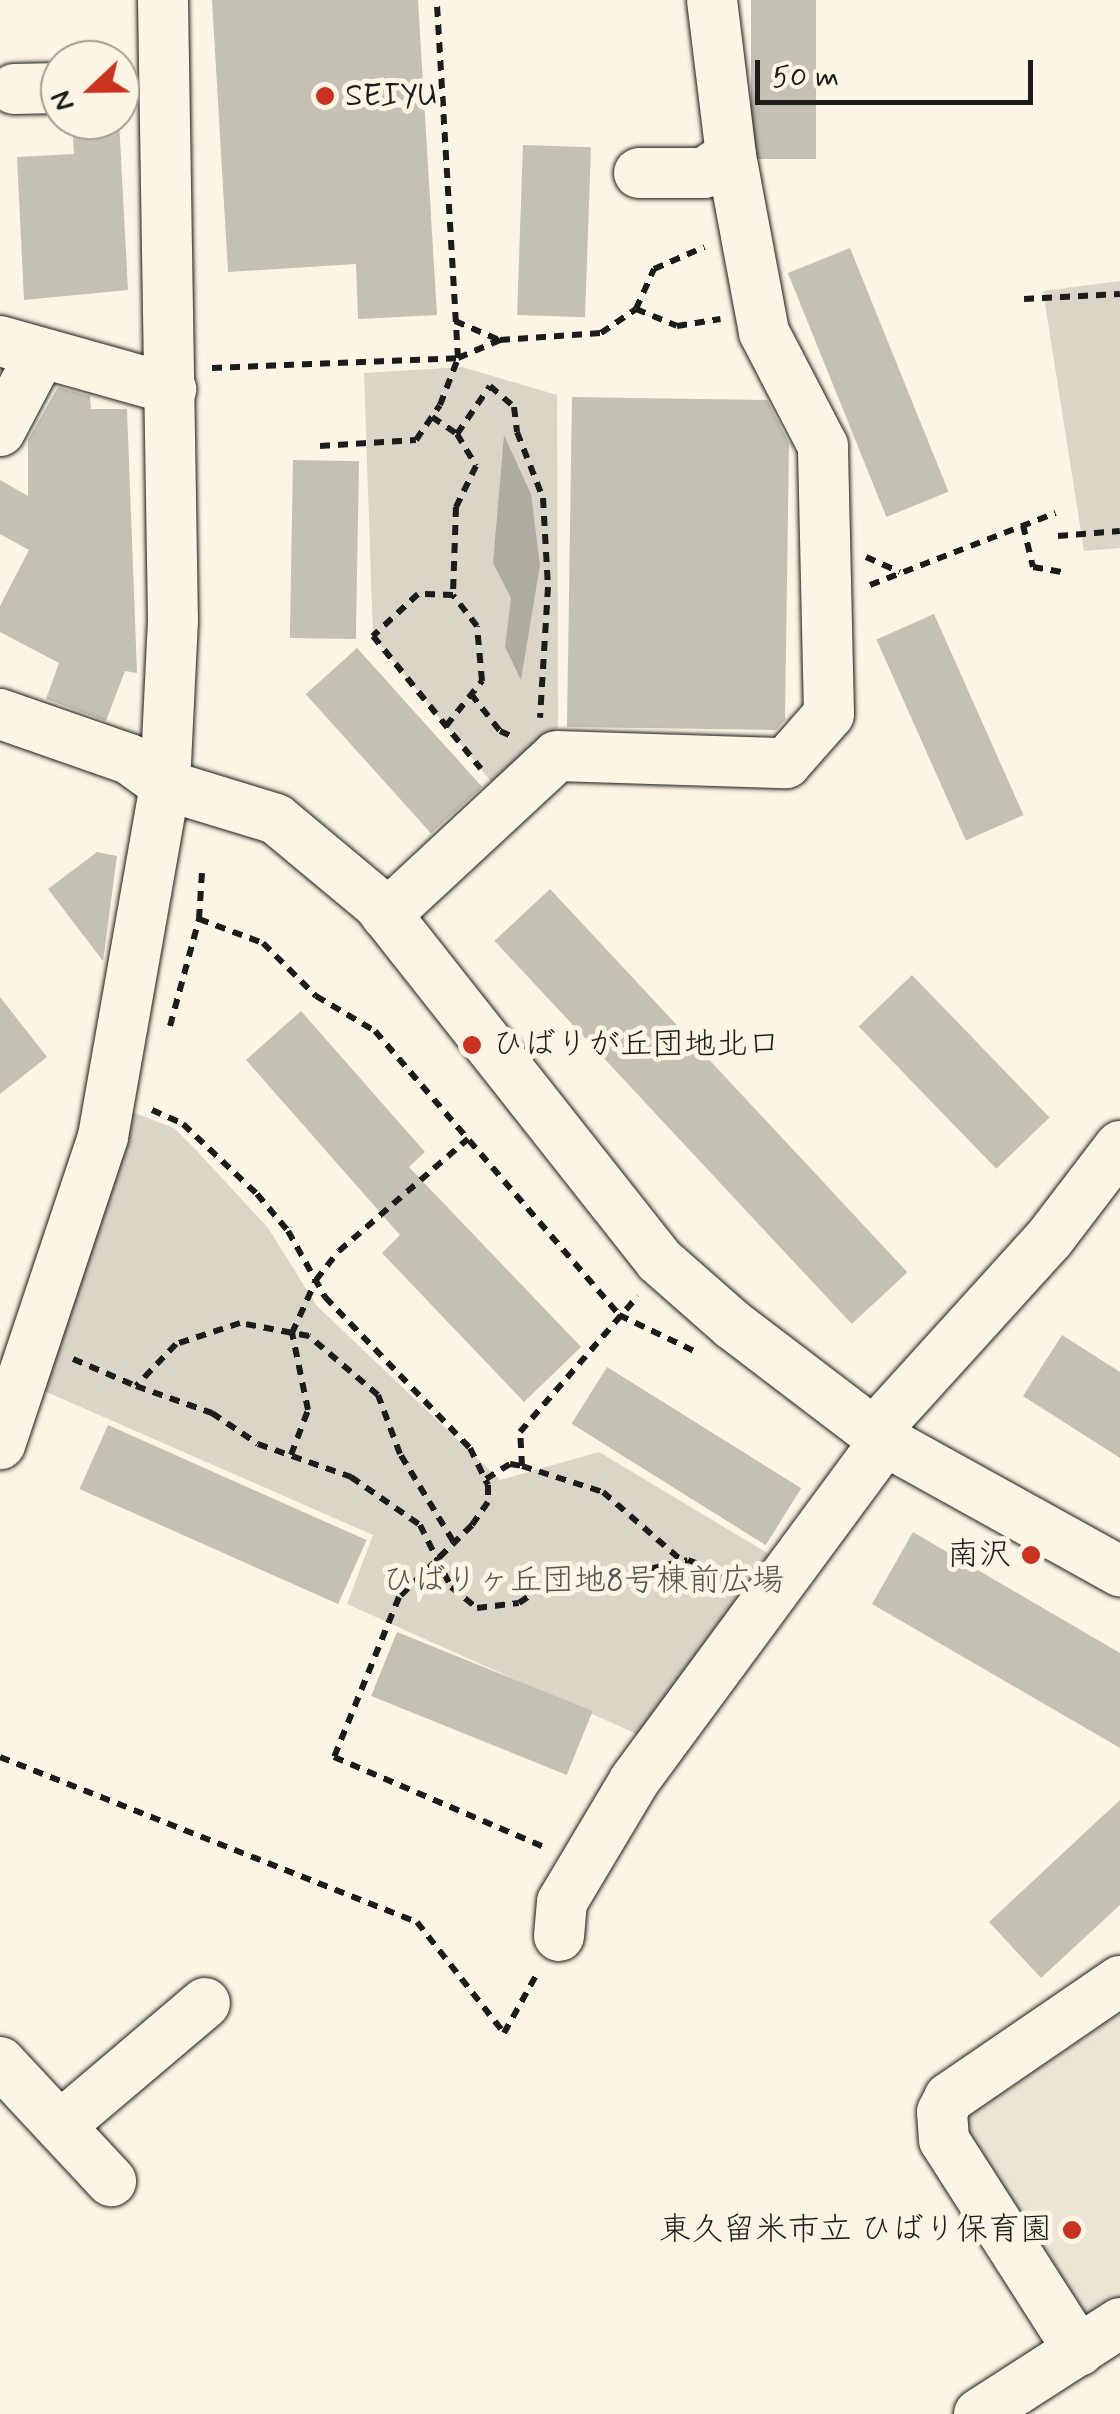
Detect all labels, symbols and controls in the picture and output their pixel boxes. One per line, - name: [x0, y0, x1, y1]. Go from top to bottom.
- north arrow: [40, 40, 140, 140]
- scale bar: [760, 40, 1038, 102]
- text: 50 m: [772, 58, 839, 97]
- place label: SEIYU: [345, 77, 437, 115]
- text: N: [43, 85, 84, 116]
- marker: SEIYU: [314, 85, 336, 107]
- place label: ひばりが丘団地北口: [492, 1026, 780, 1064]
- marker: ひばりが丘団地北口: [461, 1034, 483, 1056]
- place label: 南沢: [947, 1536, 1011, 1574]
- marker: 南沢: [1020, 1544, 1042, 1566]
- park label: ひばりヶ丘団地8号棟前広場: [382, 1562, 784, 1600]
- place label: 東久留米市立 ひばり保育園: [659, 2211, 1052, 2249]
- marker: 東久留米市立 ひばり保育園: [1061, 2219, 1083, 2241]

